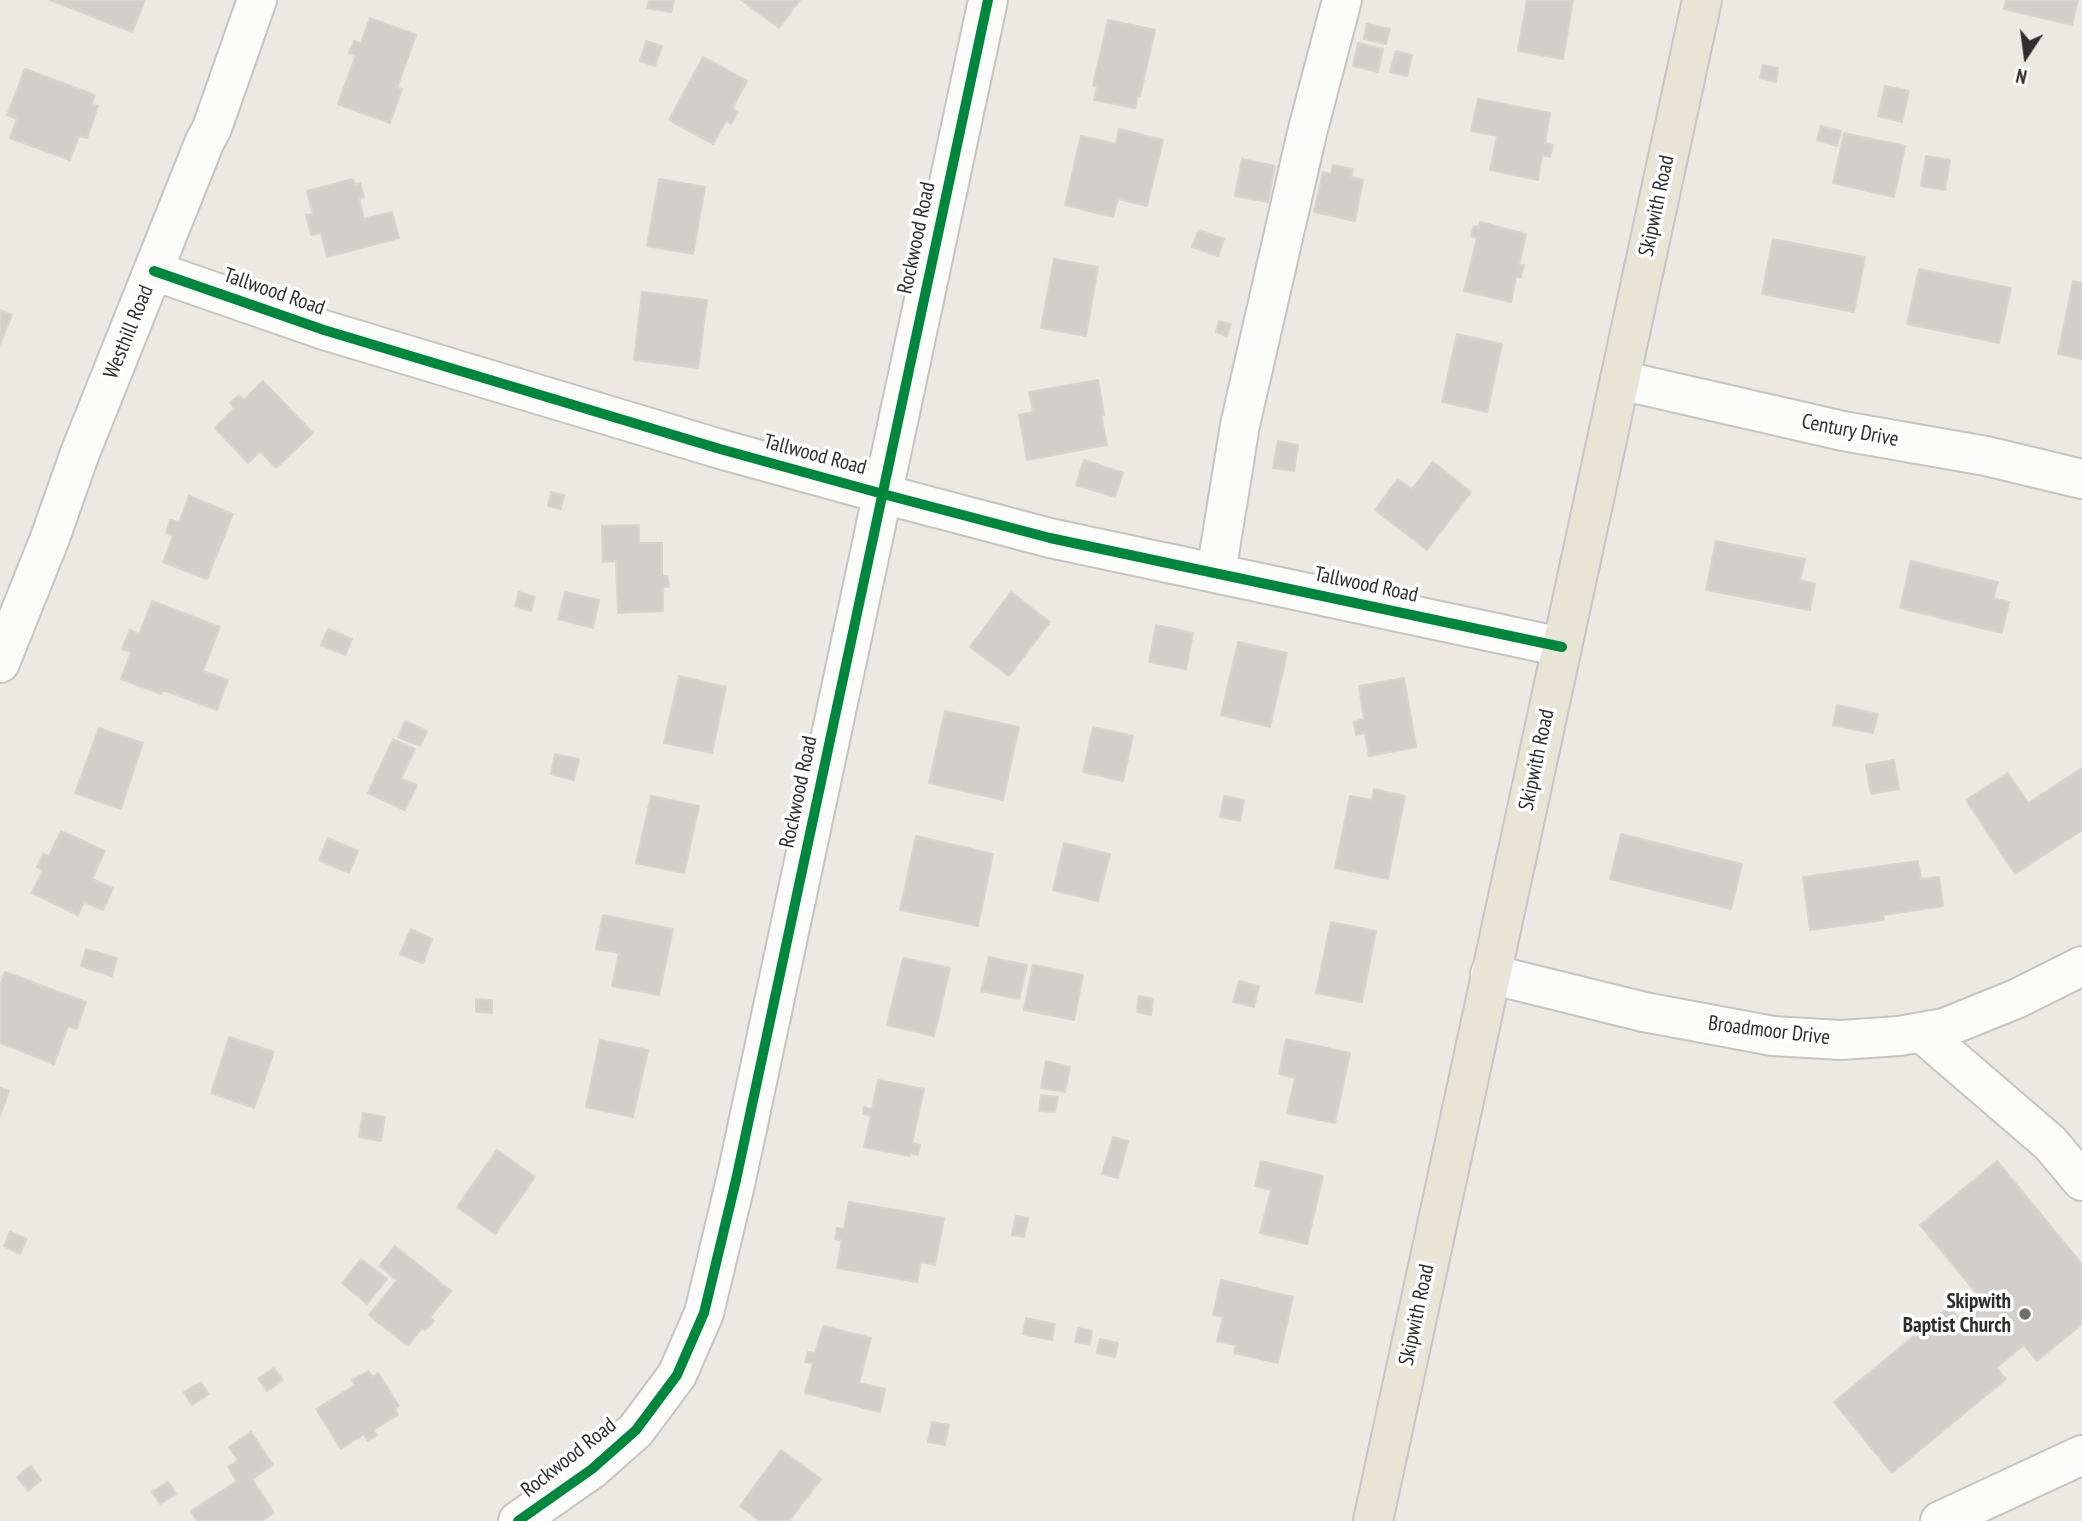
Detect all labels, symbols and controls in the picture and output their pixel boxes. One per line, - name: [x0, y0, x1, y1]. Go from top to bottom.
- north arrow: [1991, 21, 2061, 91]
- text: N: [2014, 64, 2029, 89]
- street label: Skipwith Road: [1634, 153, 1680, 259]
- street label: Rockwood Road: [893, 180, 941, 296]
- street label: Tallwood Road: [220, 263, 328, 321]
- street label: Westhill Road: [99, 281, 159, 383]
- street label: Century Drive: [1799, 409, 1901, 453]
- street label: Tallwood Road: [761, 429, 869, 481]
- street label: Tallwood Road: [1312, 562, 1420, 608]
- street label: Skipwith Road: [1514, 707, 1560, 813]
- street label: Rockwood Road: [775, 734, 823, 850]
- street label: Broadmoor Drive: [1707, 1011, 1831, 1051]
- street label: Skipwith Road: [1394, 1262, 1440, 1368]
- place label: Skipwith Baptist Church: [1903, 1289, 2011, 1339]
- marker: Skipwith Baptist Church: [2017, 1306, 2033, 1322]
- street label: Rockwood Road: [516, 1413, 622, 1503]

